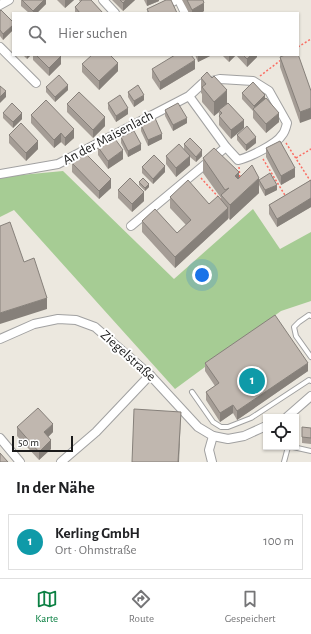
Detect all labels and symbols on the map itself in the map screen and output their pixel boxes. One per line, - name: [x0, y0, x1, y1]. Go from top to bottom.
- street label: An der Maisenlach: [60, 108, 156, 168]
- your location: [192, 265, 212, 285]
- street label: Ziegelstraße: [98, 328, 158, 384]
- pin: 1: [239, 366, 265, 396]
- scale bar: [12, 434, 73, 453]

